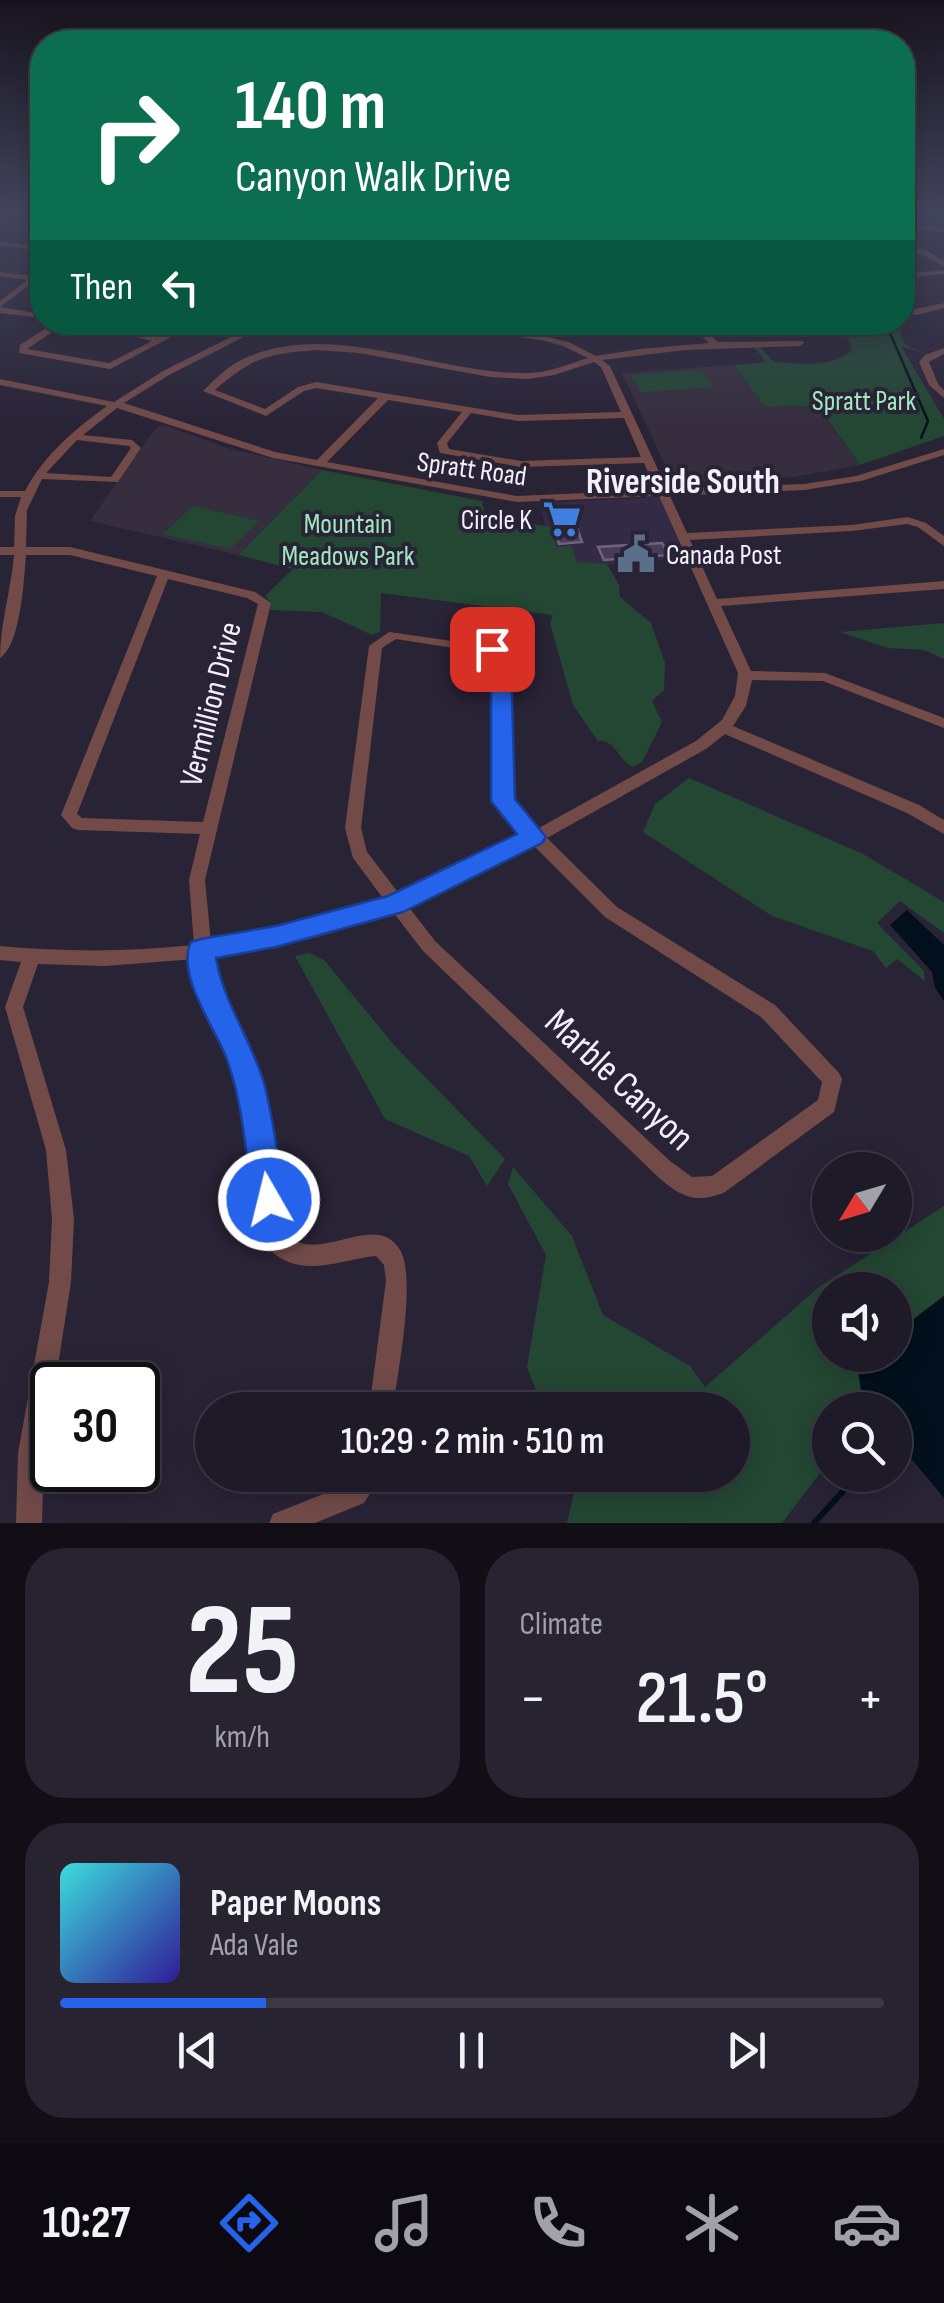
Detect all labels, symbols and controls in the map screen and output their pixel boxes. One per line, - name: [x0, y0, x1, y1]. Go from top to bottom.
- text: 140 m: [235, 65, 386, 149]
- icon: right: [70, 70, 200, 200]
- text: Canyon Walk Drive: [235, 150, 511, 205]
- icon: left: [153, 260, 208, 315]
- text: Then: [70, 265, 133, 310]
- park label: Spratt Park: [812, 385, 917, 418]
- street label: Spratt Road: [415, 445, 529, 493]
- district label: Riverside South: [586, 461, 780, 504]
- supermarket icon: Circle K: [541, 498, 583, 540]
- place label: Circle K: [461, 504, 532, 537]
- park label: Mountain Meadows Park: [281, 508, 415, 573]
- public building icon: Canada Post: [615, 533, 657, 575]
- place label: Canada Post: [666, 539, 782, 572]
- pin: [450, 607, 535, 692]
- street label: Vermillion Drive: [172, 618, 251, 791]
- icon: arrive: [465, 622, 520, 677]
- street label: Marble Canyon: [535, 1000, 703, 1160]
- position arrow: [217, 1148, 321, 1252]
- north arrow: [812, 1152, 912, 1252]
- map controls: [812, 1152, 912, 1492]
- button: sound: [812, 1272, 912, 1372]
- speed limit sign: 30: [30, 1362, 160, 1492]
- button: search: [812, 1392, 912, 1492]
- text: 10:29 · 2 min · 510 m: [341, 1419, 604, 1464]
- text: 25: [185, 1575, 299, 1731]
- text: Climate: [520, 1605, 603, 1644]
- text: 21.5°: [635, 1654, 768, 1745]
- text: −: [520, 1666, 546, 1733]
- text: +: [857, 1666, 884, 1733]
- text: km/h: [215, 1718, 270, 1757]
- text: Paper Moons: [210, 1881, 381, 1926]
- text: Ada Vale: [210, 1926, 299, 1965]
- icon: previous: [170, 2023, 225, 2078]
- icon: pause: [444, 2023, 499, 2078]
- icon: next: [719, 2023, 774, 2078]
- icon: directions: [214, 2188, 284, 2258]
- icon: music: [369, 2188, 439, 2258]
- icon: phone: [523, 2188, 593, 2258]
- icon: climate: [677, 2188, 747, 2258]
- icon: car: [832, 2188, 902, 2258]
- text: 10:27: [42, 2196, 130, 2251]

